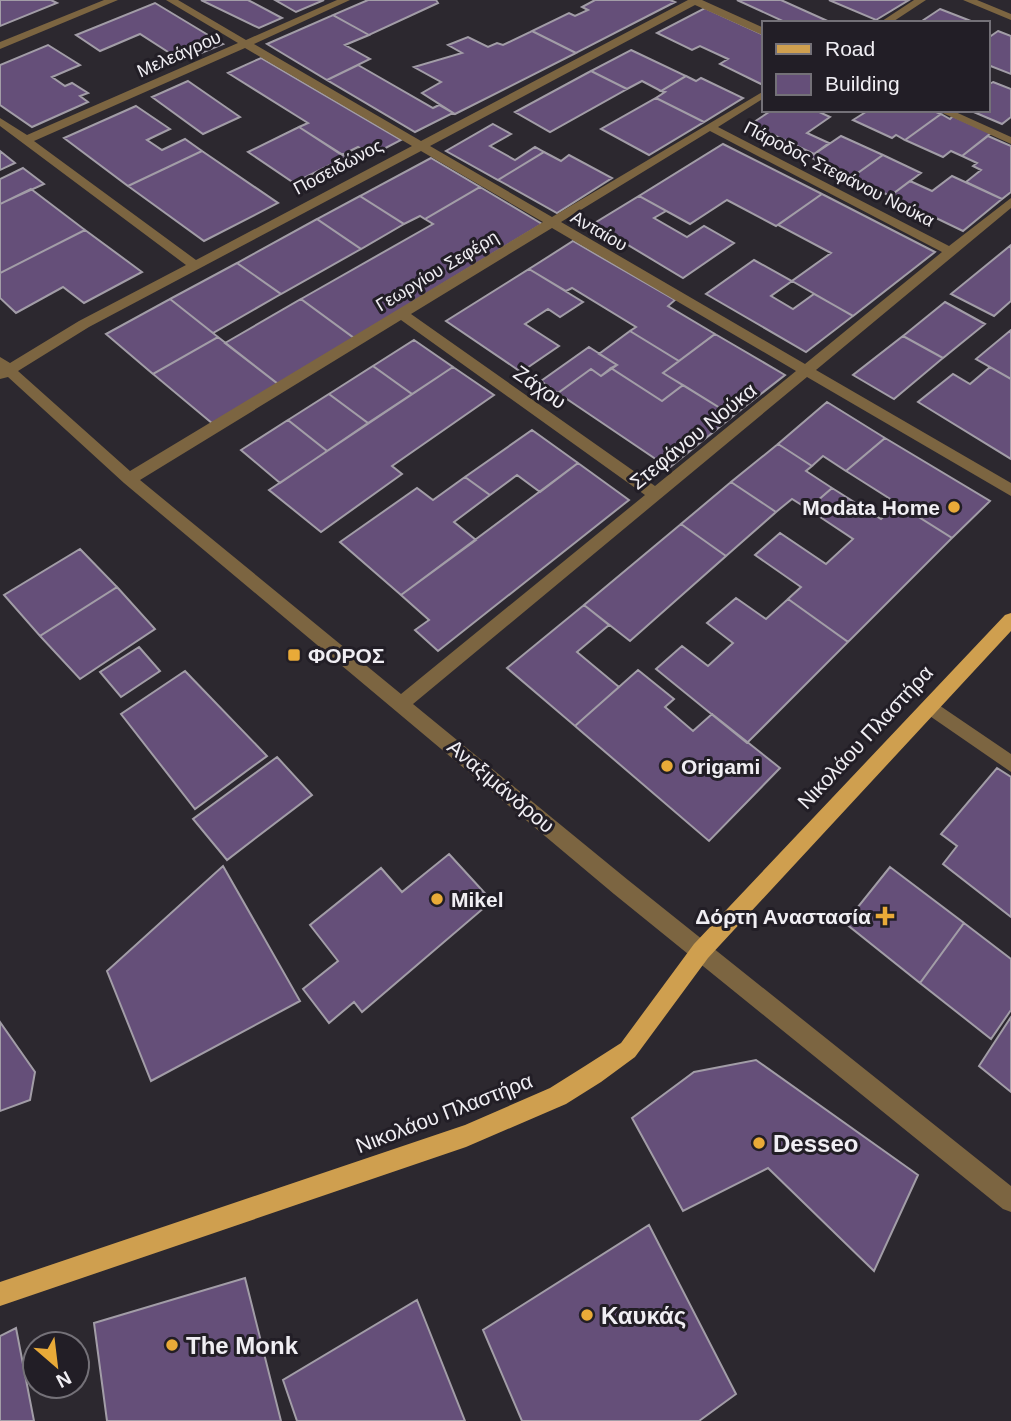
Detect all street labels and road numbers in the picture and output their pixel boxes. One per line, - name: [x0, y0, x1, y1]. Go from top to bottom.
- street label: Μελεάγρου: [134, 27, 224, 81]
- street label: Πάροδος Στεφάνου Νούκα: [741, 117, 937, 231]
- street label: Ποσειδώνος: [290, 135, 386, 199]
- street label: Ανταίου: [567, 207, 631, 255]
- street label: Γεωργίου Σεφέρη: [372, 227, 502, 315]
- street label: Ζάχου: [509, 361, 571, 413]
- street label: Στεφάνου Νούκα: [625, 378, 761, 494]
- street label: Νικολάου Πλαστήρα: [793, 661, 937, 813]
- street label: Αναξιμάνδρου: [443, 735, 559, 837]
- street label: Νικολάου Πλαστήρα: [353, 1069, 535, 1157]

